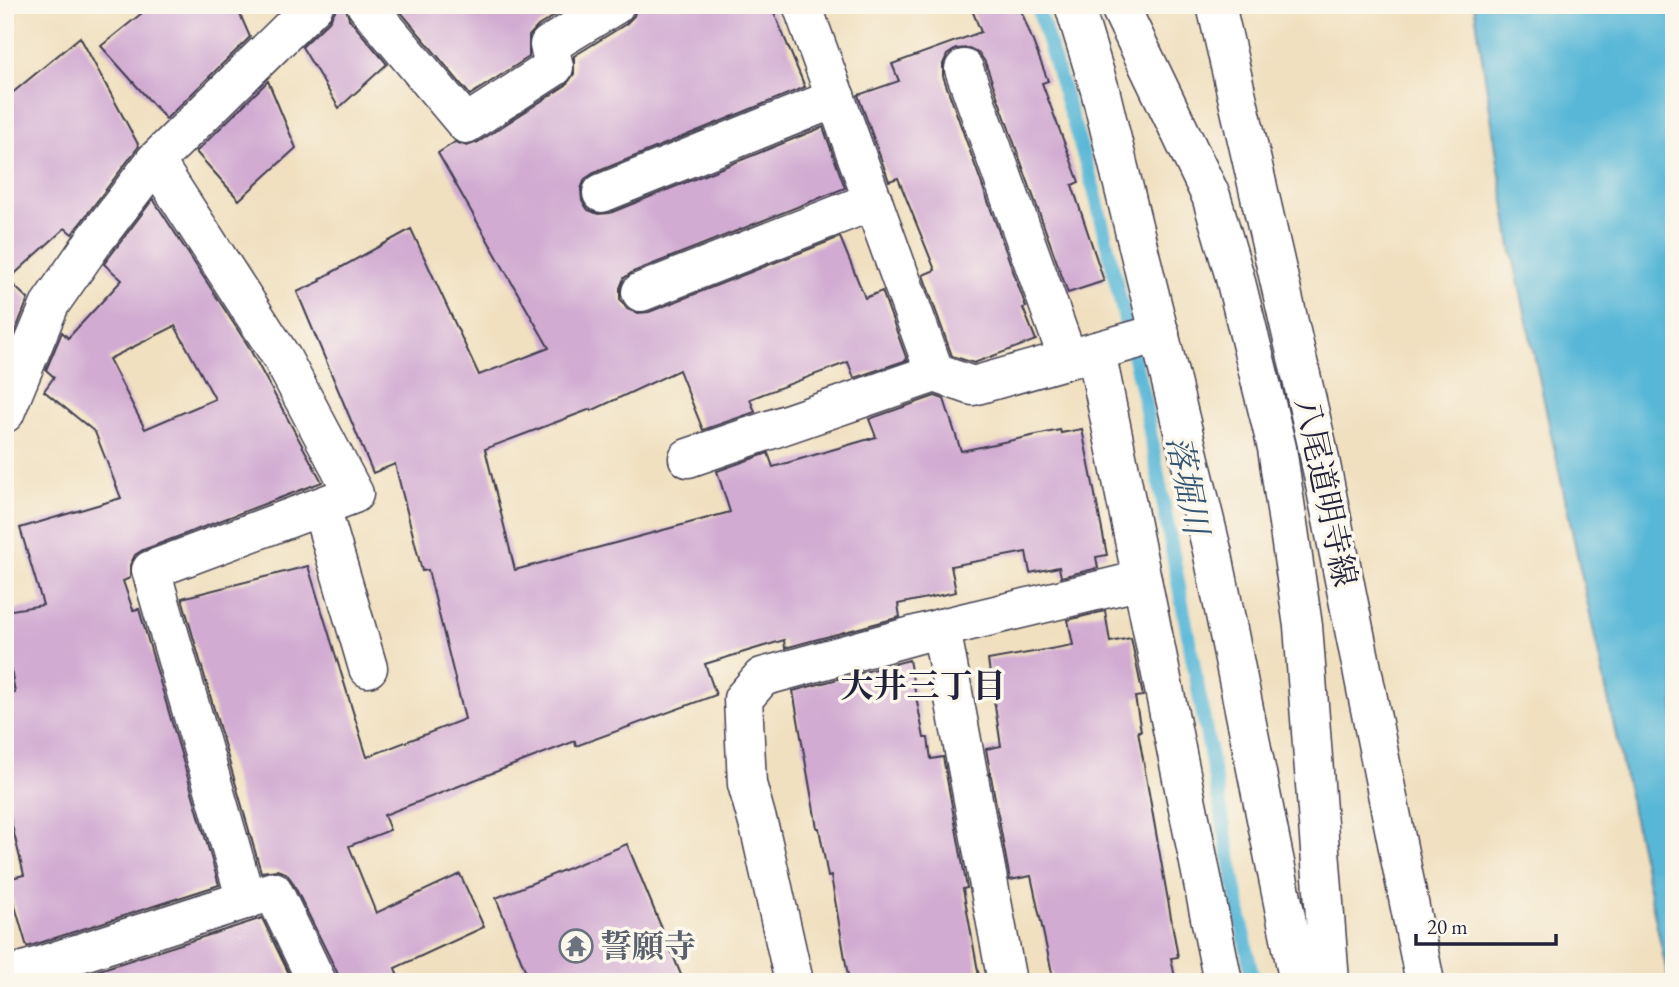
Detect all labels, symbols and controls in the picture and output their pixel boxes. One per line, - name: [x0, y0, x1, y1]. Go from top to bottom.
- street label: 八尾道明寺線: [1285, 394, 1367, 590]
- water label: 落堀川: [1157, 432, 1219, 541]
- district label: 大井三丁目: [841, 664, 1006, 707]
- scale bar: [1416, 903, 1556, 947]
- text: 20 m: [1427, 913, 1468, 940]
- place label: 誓願寺: [600, 925, 696, 967]
- temple icon: 誓願寺: [557, 927, 595, 965]

